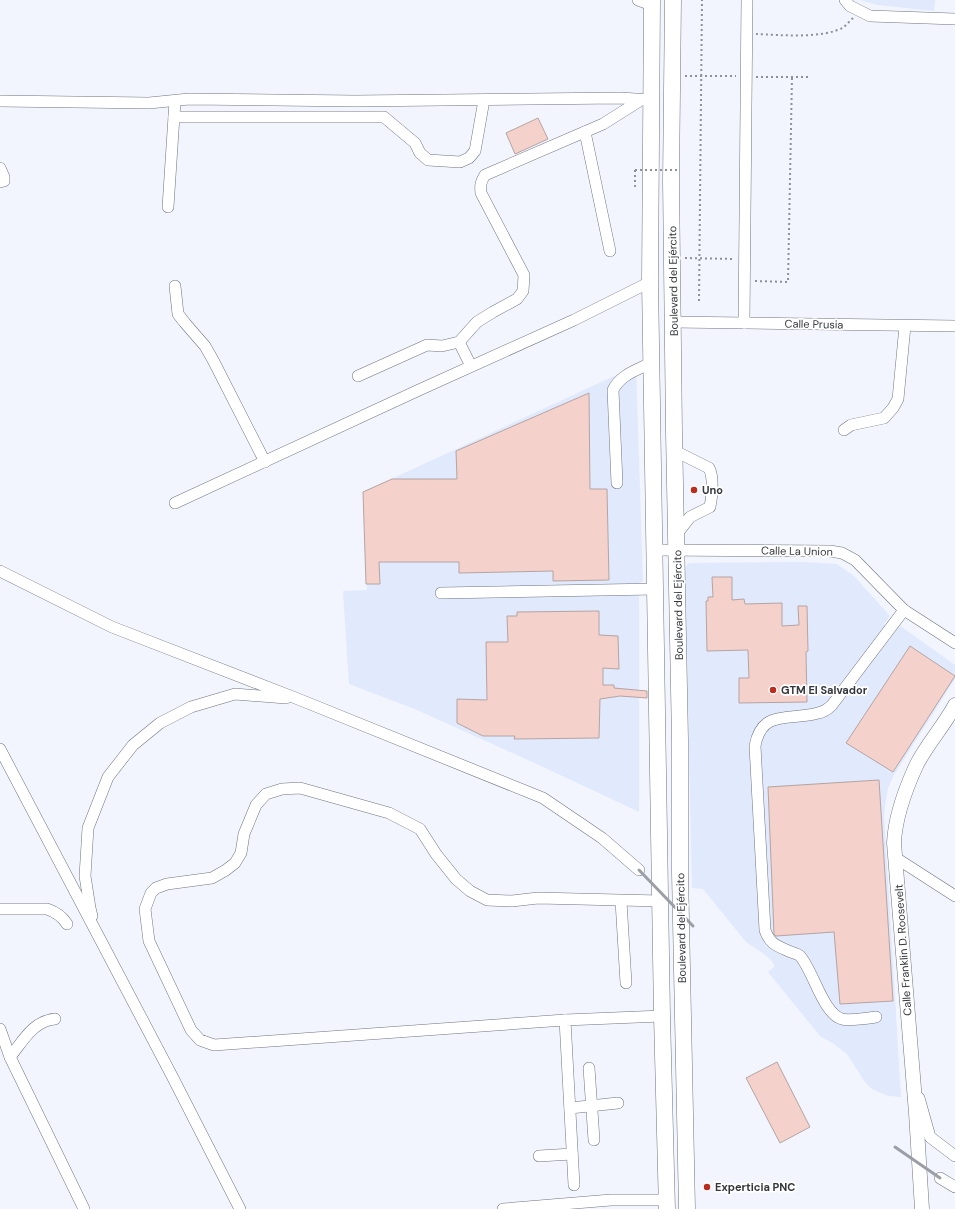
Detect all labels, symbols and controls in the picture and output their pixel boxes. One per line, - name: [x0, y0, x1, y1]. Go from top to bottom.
- street label: Boulevard del Ejército: [665, 226, 681, 336]
- street label: Calle Prusia: [784, 316, 844, 332]
- place label: Uno: [702, 483, 723, 497]
- marker: Uno: [689, 485, 699, 495]
- street label: Calle La Union: [761, 543, 833, 559]
- street label: Boulevard del Ejército: [670, 550, 686, 660]
- place label: GTM El Salvador: [781, 683, 868, 697]
- marker: GTM El Salvador: [768, 685, 778, 695]
- street label: Boulevard del Ejército: [673, 873, 689, 983]
- street label: Calle Franklin D. Roosevelt: [891, 884, 915, 1016]
- place label: Experticia PNC: [715, 1180, 795, 1194]
- marker: Experticia PNC: [702, 1182, 712, 1192]

